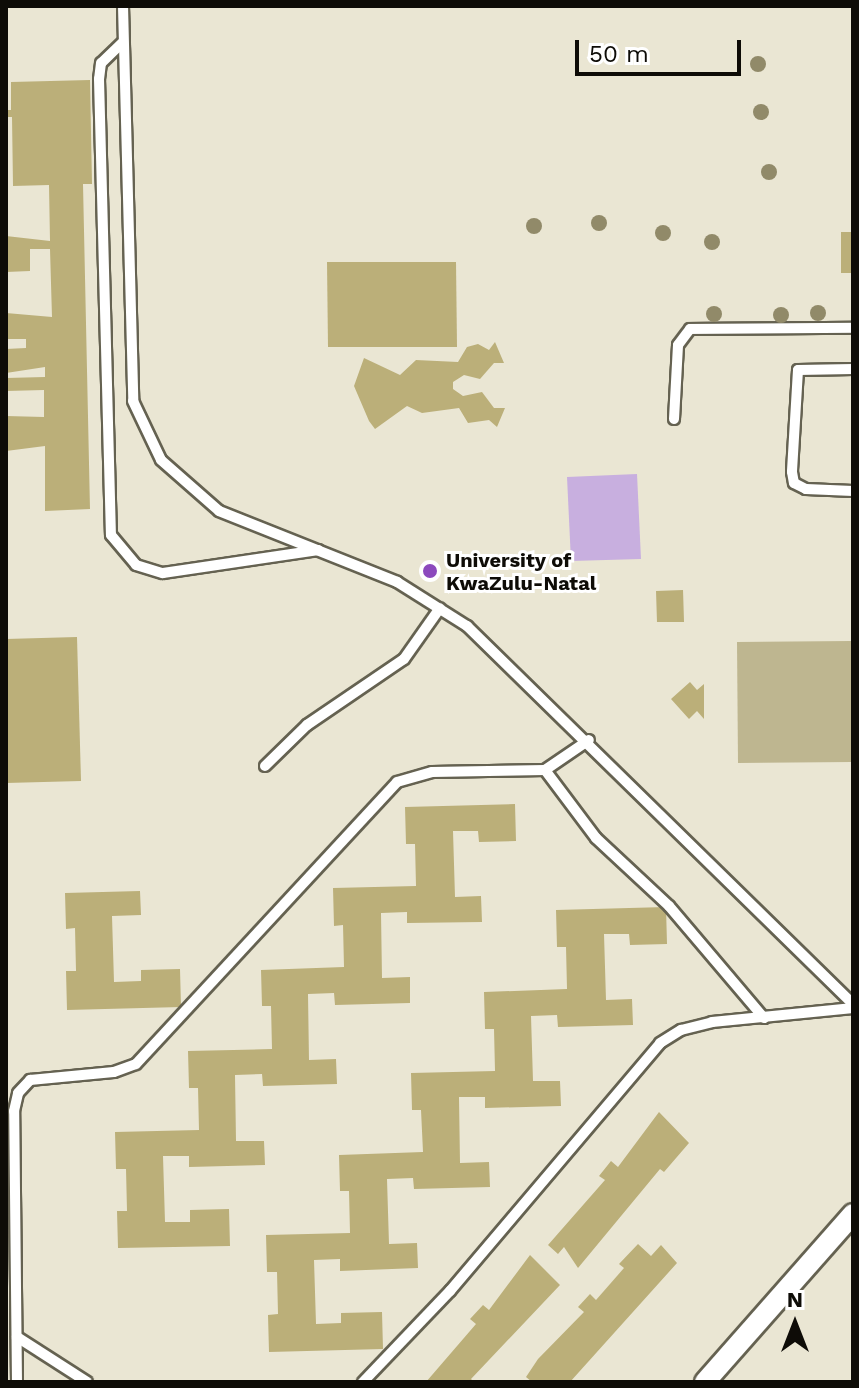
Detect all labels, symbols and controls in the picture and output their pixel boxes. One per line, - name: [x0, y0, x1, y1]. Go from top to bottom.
- scale bar: [579, 24, 745, 74]
- text: 50 m: [589, 40, 649, 68]
- place label: University of KwaZulu-Natal: [446, 548, 596, 595]
- marker: University of KwaZulu-Natal: [421, 562, 439, 580]
- north arrow: [755, 1284, 835, 1364]
- text: N: [787, 1287, 803, 1312]

